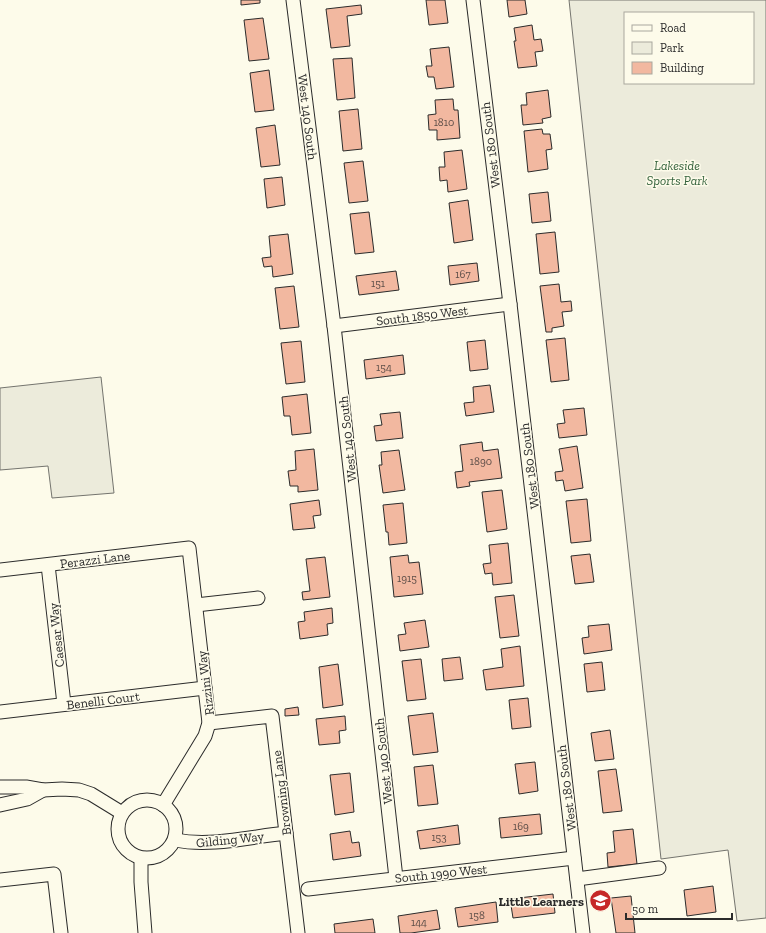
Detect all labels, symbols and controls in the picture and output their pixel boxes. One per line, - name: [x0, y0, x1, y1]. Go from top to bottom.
- legend: [624, 12, 754, 84]
- text: Road: [660, 21, 686, 35]
- text: Park: [660, 41, 685, 55]
- text: Building: [660, 61, 704, 75]
- street label: West 140 South: [295, 73, 320, 162]
- street label: West 180 South: [478, 100, 503, 189]
- house number: 1810: [434, 116, 454, 129]
- park label: Lakeside Sports Park: [647, 158, 708, 188]
- house number: 167: [455, 268, 471, 281]
- house number: 151: [371, 277, 386, 290]
- street label: South 1850 West: [375, 302, 469, 329]
- house number: 154: [376, 361, 392, 374]
- street label: West 140 South: [335, 394, 359, 483]
- street label: West 180 South: [517, 421, 542, 510]
- house number: 1890: [470, 455, 492, 468]
- street label: Perazzi Lane: [59, 548, 131, 571]
- house number: 1915: [397, 572, 417, 585]
- street label: Caesar Way: [46, 602, 67, 668]
- street label: Rizzini Way: [194, 649, 217, 716]
- street label: Benelli Court: [66, 689, 141, 712]
- street label: West 140 South: [371, 716, 395, 805]
- street label: West 180 South: [554, 743, 579, 832]
- street label: Browning Lane: [269, 750, 294, 836]
- house number: 169: [513, 820, 529, 833]
- street label: Gilding Way: [195, 828, 265, 851]
- house number: 153: [431, 831, 447, 844]
- street label: South 1990 West: [394, 861, 488, 886]
- school or university icon: Little Learners: [587, 888, 613, 914]
- place label: Little Learners: [499, 894, 584, 909]
- scale bar: [626, 895, 732, 921]
- text: 50 m: [632, 902, 659, 916]
- house number: 158: [469, 909, 485, 922]
- house number: 144: [411, 916, 427, 929]

